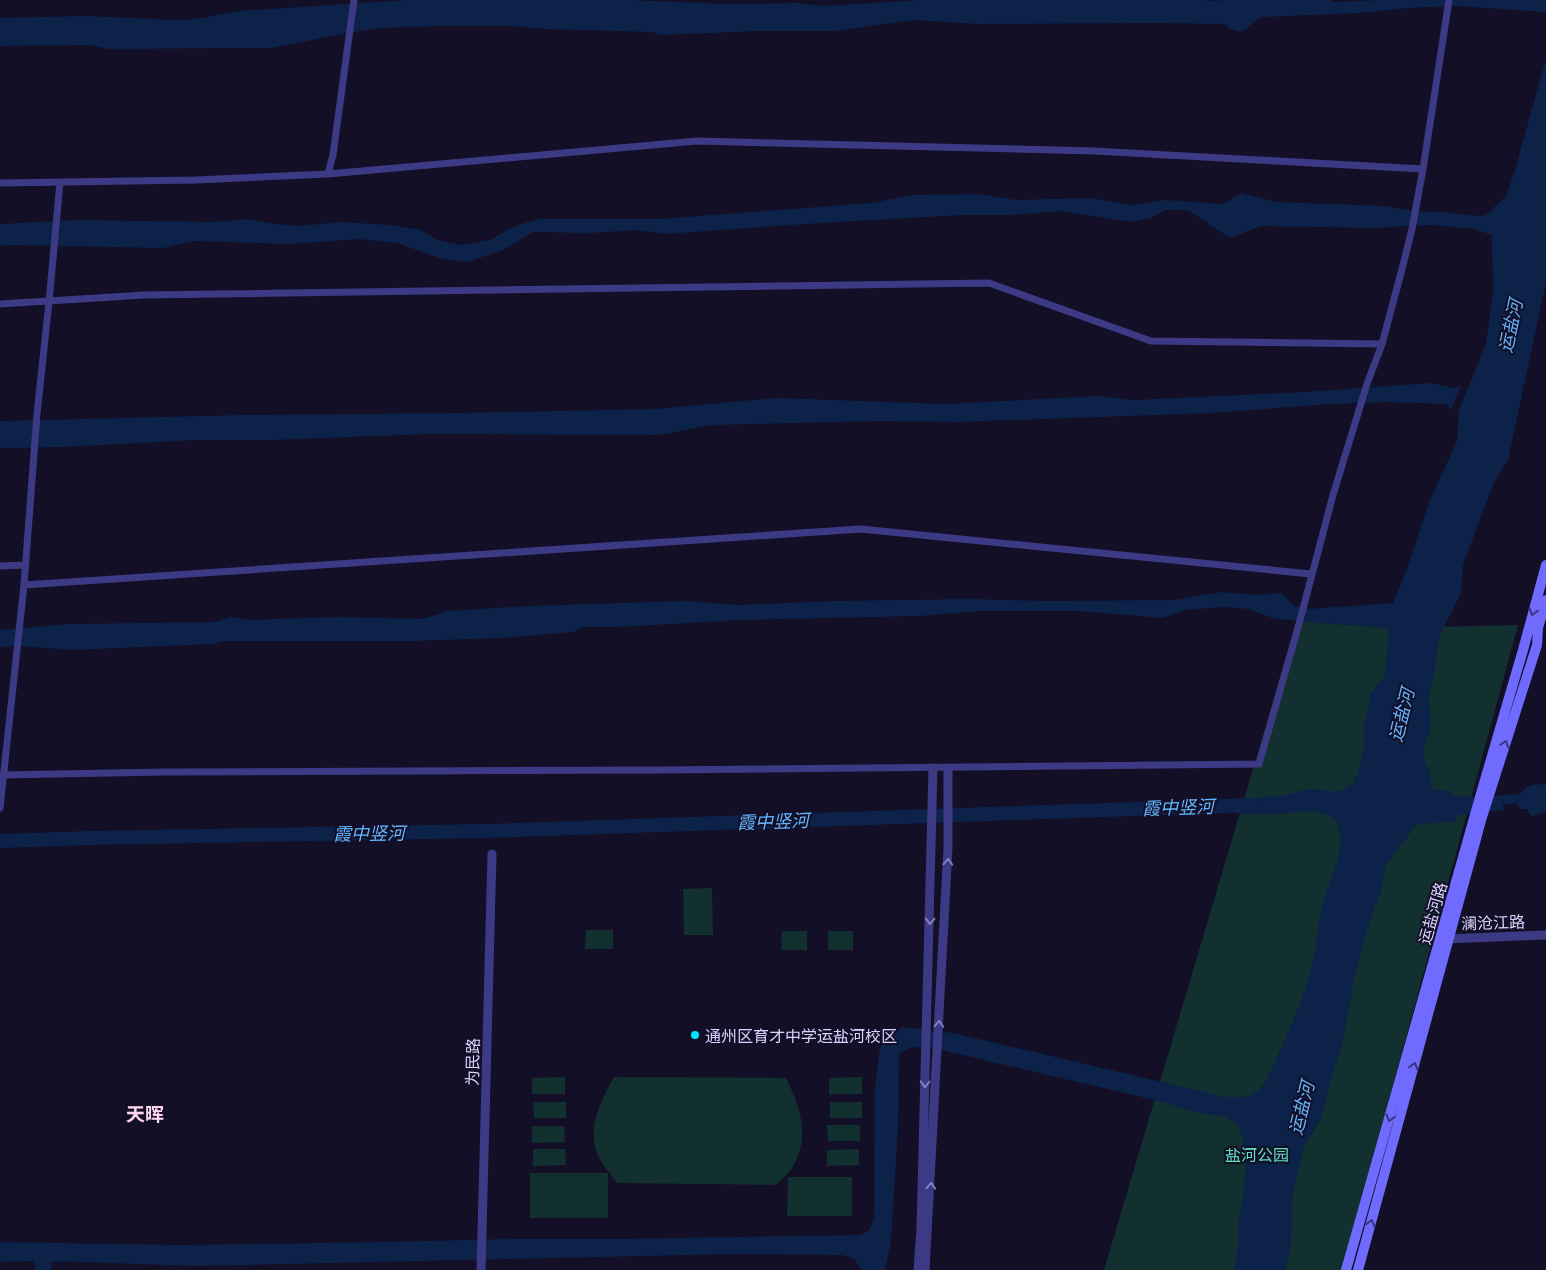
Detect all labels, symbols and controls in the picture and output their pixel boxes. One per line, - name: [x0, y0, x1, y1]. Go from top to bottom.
- water label: 运盐河: [1494, 294, 1527, 355]
- one-way arrow: [1528, 607, 1539, 616]
- water label: 运盐河: [1384, 683, 1419, 744]
- one-way arrow: [1499, 741, 1509, 749]
- water label: 霞中竖河: [1142, 795, 1217, 819]
- water label: 霞中竖河: [737, 809, 812, 833]
- water label: 霞中竖河: [333, 821, 408, 845]
- one-way arrow: [942, 858, 953, 866]
- street label: 运盐河路: [1414, 880, 1450, 946]
- street label: 澜沧江路: [1461, 911, 1525, 933]
- one-way arrow: [924, 918, 935, 926]
- one-way arrow: [934, 1020, 944, 1028]
- place label: 通州区育才中学运盐河校区: [705, 1026, 897, 1045]
- marker: 通州区育才中学运盐河校区: [689, 1029, 701, 1041]
- street label: 为民路: [462, 1038, 482, 1086]
- one-way arrow: [1408, 1063, 1418, 1071]
- water label: 运盐河: [1284, 1076, 1319, 1137]
- one-way arrow: [920, 1080, 930, 1088]
- district label: 天晖: [126, 1102, 164, 1125]
- one-way arrow: [1385, 1113, 1395, 1121]
- park label: 盐河公园: [1225, 1145, 1289, 1164]
- one-way arrow: [925, 1182, 936, 1190]
- one-way arrow: [1365, 1219, 1376, 1227]

